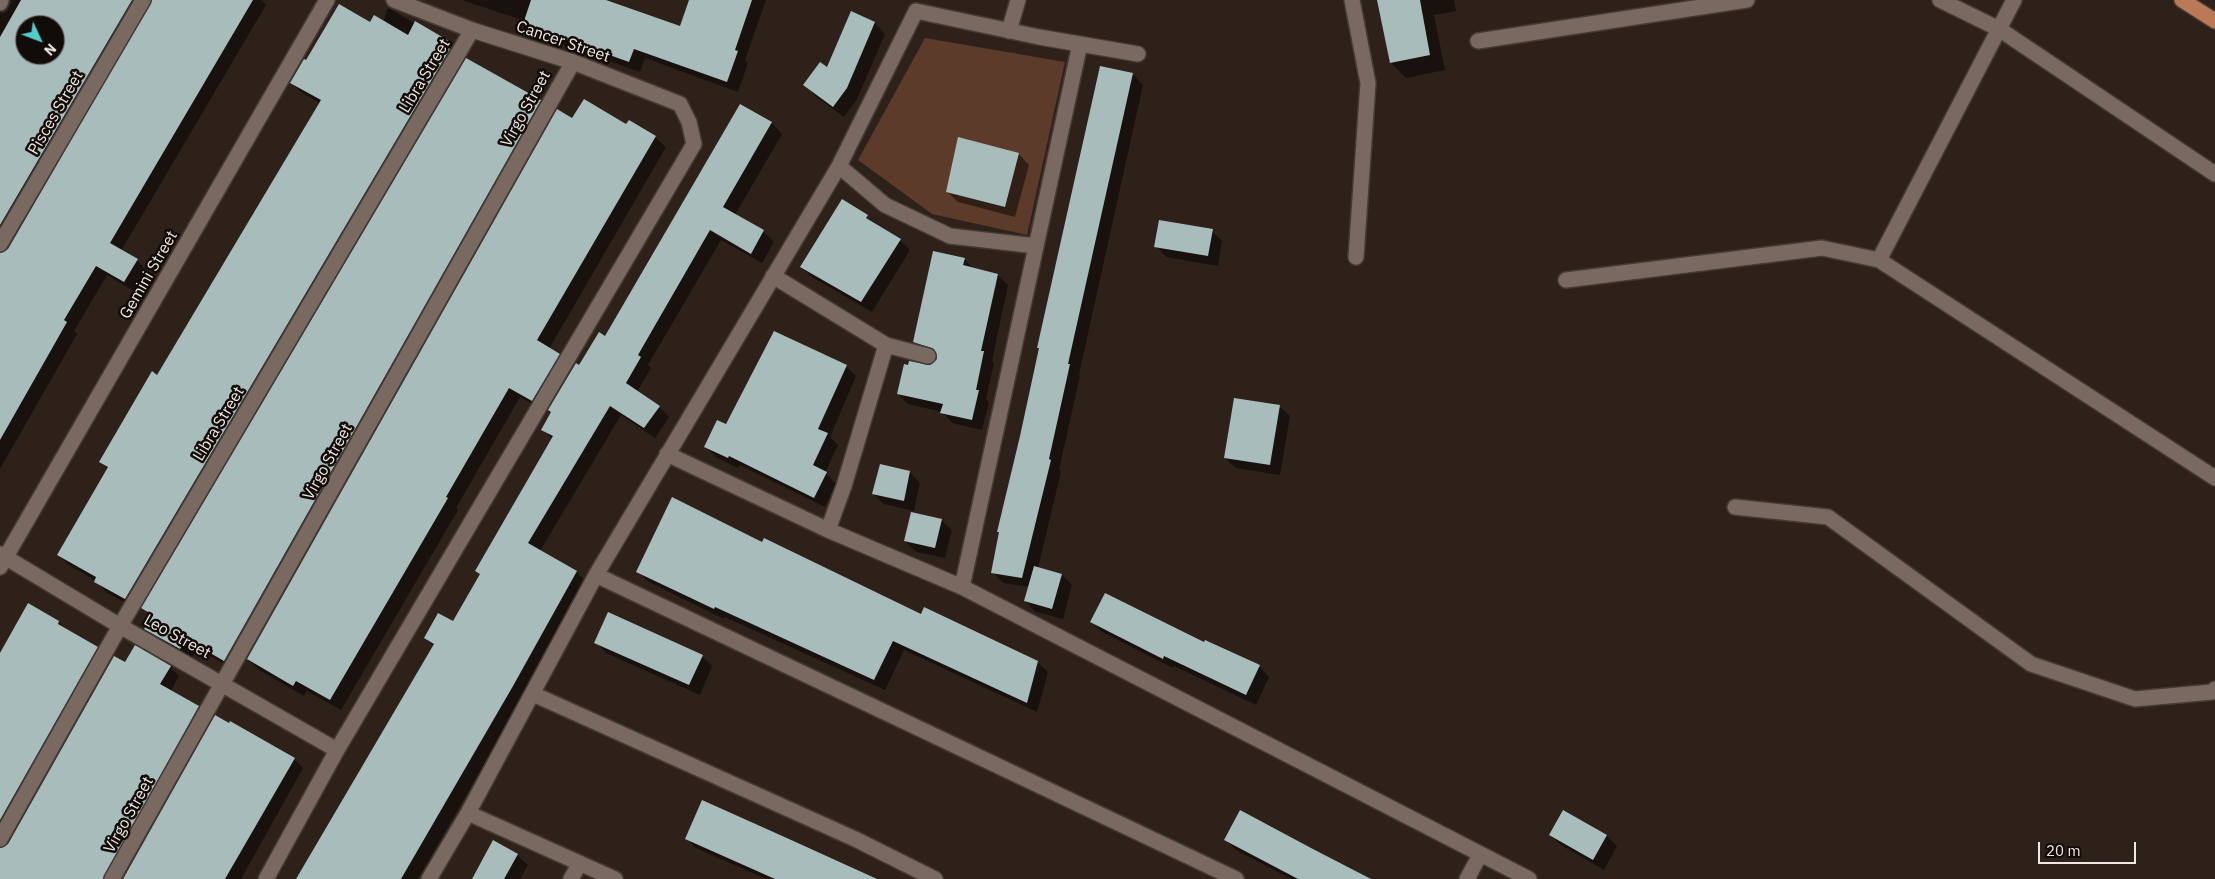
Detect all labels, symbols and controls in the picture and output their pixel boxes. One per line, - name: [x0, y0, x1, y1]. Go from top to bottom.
- north arrow: [15, 15, 65, 65]
- street label: Cancer Street: [514, 17, 612, 67]
- street label: Libra Street: [395, 35, 455, 117]
- text: N: [40, 40, 60, 59]
- street label: Pisces Street: [24, 68, 88, 158]
- street label: Virgo Street: [497, 68, 555, 150]
- street label: Gemini Street: [116, 227, 182, 323]
- street label: Libra Street: [189, 383, 249, 465]
- street label: Virgo Street: [299, 421, 357, 503]
- street label: Leo Street: [140, 611, 214, 663]
- street label: Virgo Street: [100, 774, 158, 856]
- scale bar: [2040, 832, 2138, 864]
- text: 20 m: [2046, 841, 2081, 860]

